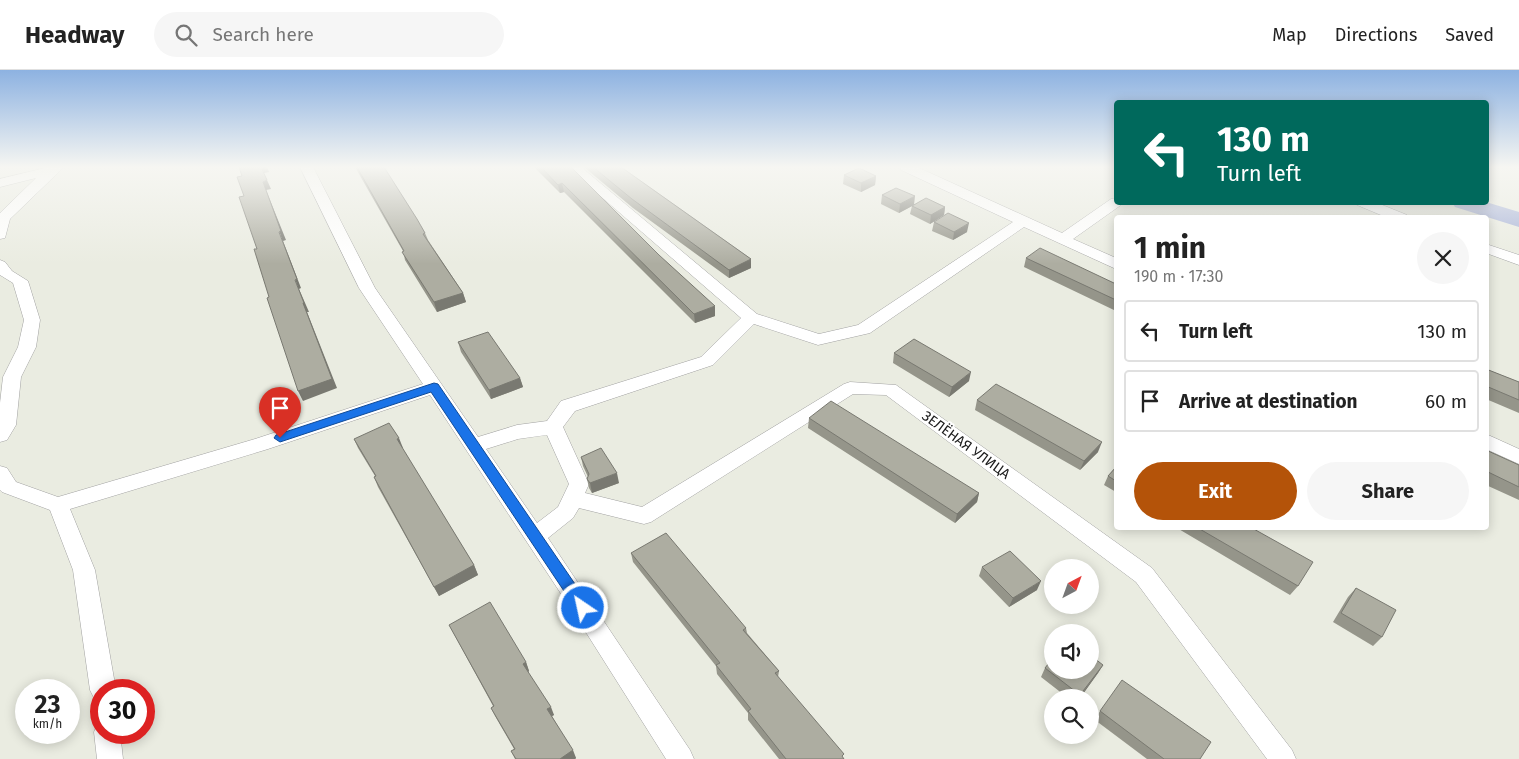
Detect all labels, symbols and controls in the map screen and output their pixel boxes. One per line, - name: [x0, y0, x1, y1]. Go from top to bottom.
- search box: [154, 12, 504, 57]
- text: Headway: [25, 21, 124, 49]
- icon: search: [172, 21, 200, 49]
- text: Search here: [212, 23, 314, 46]
- text: Map: [1272, 24, 1307, 46]
- text: Directions: [1335, 24, 1417, 46]
- text: Saved: [1445, 24, 1494, 46]
- text: 130 m: [1217, 118, 1310, 160]
- icon: left: [1134, 120, 1199, 185]
- text: Turn left: [1217, 160, 1301, 187]
- text: 1 min: [1134, 230, 1206, 266]
- button: close: [1417, 232, 1469, 284]
- text: 190 m · 17:30: [1134, 267, 1223, 286]
- icon: left: [1136, 317, 1164, 345]
- text: Turn left: [1179, 320, 1253, 343]
- text: 130 m: [1417, 320, 1467, 343]
- pin: [259, 387, 301, 438]
- icon: arrive: [1136, 387, 1164, 415]
- text: Arrive at destination: [1179, 390, 1358, 413]
- text: 60 m: [1425, 390, 1467, 413]
- icon: arrive: [266, 394, 294, 422]
- street label: ЗЕЛЁНАЯ УЛИЦА: [919, 407, 1013, 483]
- button: Exit: [1134, 462, 1297, 520]
- button: Share: [1307, 462, 1469, 520]
- north arrow: [1044, 559, 1099, 614]
- map controls: [1044, 559, 1099, 744]
- position arrow: [556, 581, 608, 633]
- button: sound: [1044, 624, 1099, 679]
- speed limit sign: 30: [90, 679, 155, 744]
- button: search: [1044, 689, 1099, 744]
- text: 23: [35, 690, 60, 720]
- text: km/h: [33, 717, 62, 731]

